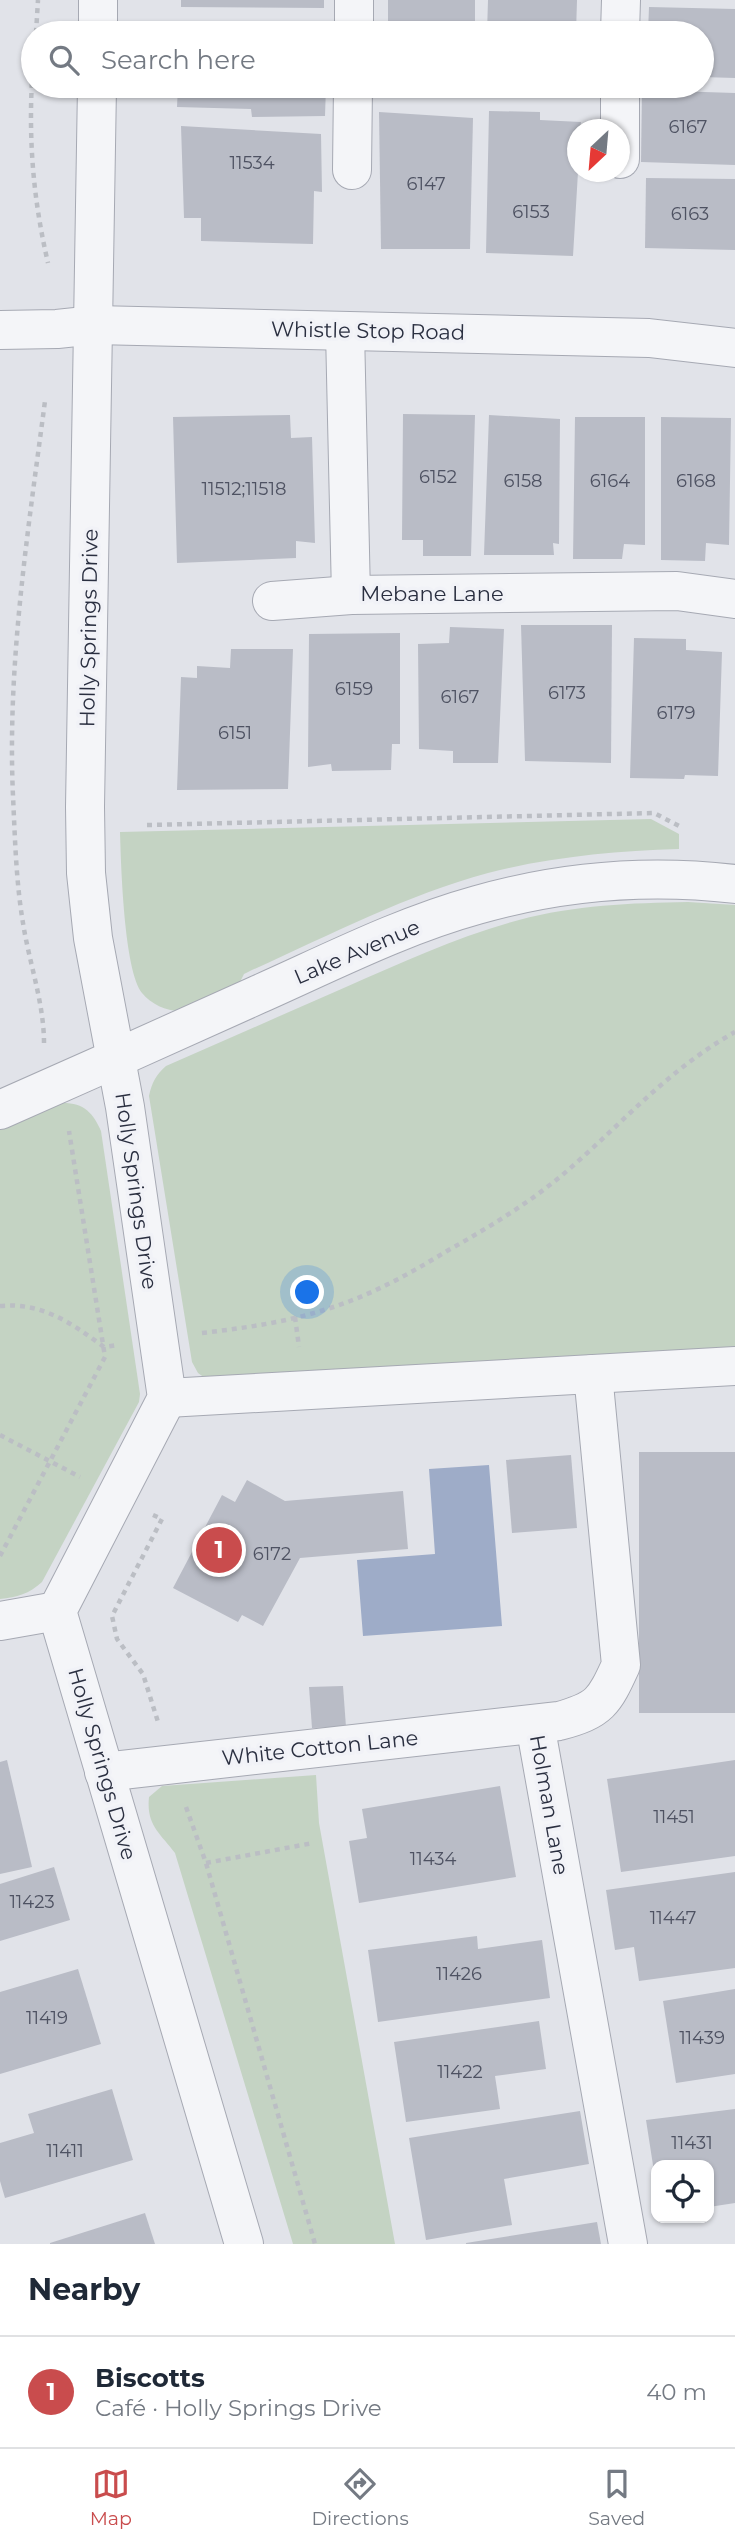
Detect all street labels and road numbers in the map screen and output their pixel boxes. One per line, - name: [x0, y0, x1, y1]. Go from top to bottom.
- street label: Whistle Stop Road: [271, 316, 465, 345]
- street label: Holly Springs Drive: [74, 528, 103, 728]
- street label: Mebane Lane: [360, 581, 504, 606]
- street label: Lake Avenue: [290, 914, 424, 989]
- street label: Holly Springs Drive: [110, 1091, 163, 1291]
- street label: Holly Springs Drive: [63, 1665, 142, 1863]
- street label: White Cotton Lane: [220, 1725, 419, 1770]
- street label: Holman Lane: [525, 1733, 574, 1877]

